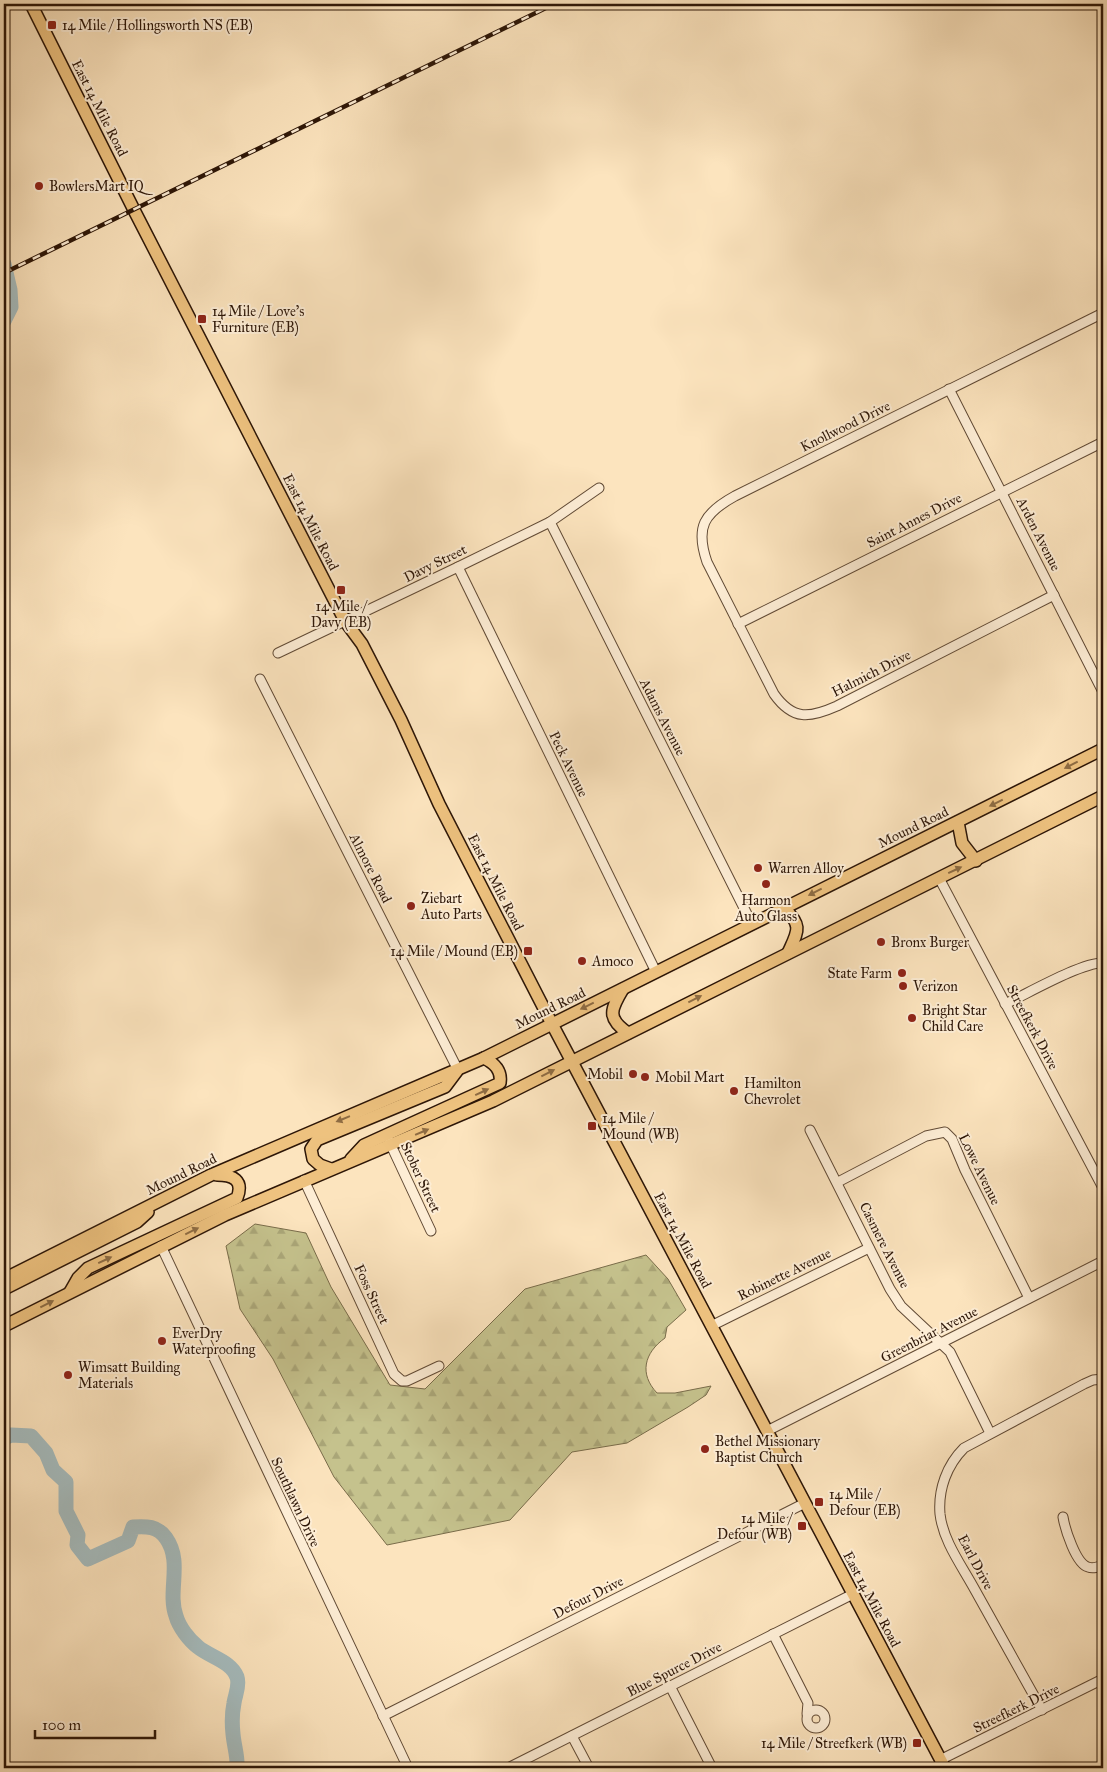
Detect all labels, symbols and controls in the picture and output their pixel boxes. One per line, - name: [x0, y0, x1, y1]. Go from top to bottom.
- place label: 14 Mile / Hollingsworth NS (EB): [62, 17, 253, 35]
- marker: 14 Mile / Hollingsworth NS (EB): [46, 19, 58, 31]
- street label: East 14 Mile Road: [68, 57, 131, 159]
- place label: BowlersMart IQ: [49, 178, 154, 195]
- marker: BowlersMart IQ: [33, 180, 45, 192]
- place label: 14 Mile / Love's Furniture (EB): [212, 303, 304, 337]
- marker: 14 Mile / Love's Furniture (EB): [196, 313, 208, 325]
- street label: Knollwood Drive: [798, 397, 893, 456]
- street label: East 14 Mile Road: [279, 471, 342, 573]
- street label: Saint Annes Drive: [864, 489, 965, 552]
- street label: Arden Avenue: [1012, 494, 1064, 574]
- street label: Davy Street: [401, 541, 470, 586]
- marker: 14 Mile / Davy (EB): [335, 584, 347, 596]
- place label: 14 Mile / Davy (EB): [311, 598, 371, 632]
- street label: Halmich Drive: [829, 646, 914, 701]
- street label: Adams Avenue: [635, 675, 689, 759]
- street label: Peck Avenue: [545, 729, 592, 800]
- one-way arrow: [1064, 761, 1079, 769]
- one-way arrow: [989, 799, 1003, 807]
- street label: Mound Road: [875, 803, 951, 852]
- street label: Almore Road: [345, 830, 395, 906]
- street label: East 14 Mile Road: [464, 831, 527, 933]
- place label: Warren Alloy: [768, 860, 844, 877]
- marker: Warren Alloy: [752, 862, 764, 874]
- one-way arrow: [948, 866, 962, 874]
- marker: Harmon Auto Glass: [760, 878, 772, 890]
- one-way arrow: [808, 888, 822, 896]
- place label: Ziebart Auto Parts: [420, 890, 482, 923]
- place label: Harmon Auto Glass: [734, 892, 797, 925]
- marker: Ziebart Auto Parts: [405, 900, 417, 912]
- place label: Bronx Burger: [891, 934, 970, 951]
- marker: Bronx Burger: [875, 936, 887, 948]
- place label: 14 Mile / Mound (EB): [390, 943, 518, 961]
- marker: 14 Mile / Mound (EB): [522, 945, 534, 957]
- place label: Amoco: [591, 953, 633, 970]
- marker: Amoco: [576, 955, 588, 967]
- place label: State Farm: [828, 965, 892, 982]
- marker: State Farm: [896, 967, 908, 979]
- place label: Verizon: [912, 978, 958, 995]
- marker: Verizon: [897, 980, 909, 992]
- street label: Streefkerk Drive: [1003, 982, 1062, 1073]
- street label: Mound Road: [512, 984, 588, 1033]
- one-way arrow: [688, 995, 702, 1003]
- one-way arrow: [580, 1002, 595, 1010]
- place label: Bright Star Child Care: [922, 1002, 987, 1035]
- marker: Bright Star Child Care: [906, 1012, 918, 1024]
- place label: Mobil: [587, 1066, 623, 1083]
- marker: Mobil: [627, 1068, 639, 1080]
- one-way arrow: [541, 1069, 555, 1077]
- place label: Mobil Mart: [655, 1069, 724, 1086]
- marker: Mobil Mart: [639, 1071, 651, 1083]
- place label: Hamilton Chevrolet: [744, 1075, 801, 1108]
- marker: Hamilton Chevrolet: [728, 1085, 740, 1097]
- one-way arrow: [475, 1087, 489, 1095]
- place label: 14 Mile / Mound (WB): [602, 1110, 679, 1144]
- one-way arrow: [335, 1115, 350, 1123]
- marker: 14 Mile / Mound (WB): [586, 1120, 598, 1132]
- one-way arrow: [415, 1127, 429, 1135]
- street label: Lowe Avenue: [955, 1131, 1004, 1208]
- street label: Stober Street: [397, 1139, 444, 1215]
- street label: Mound Road: [143, 1150, 219, 1199]
- street label: East 14 Mile Road: [650, 1189, 715, 1291]
- street label: Casmere Avenue: [856, 1199, 914, 1291]
- one-way arrow: [185, 1227, 200, 1235]
- street label: Robinette Avenue: [735, 1244, 834, 1304]
- one-way arrow: [98, 1256, 112, 1264]
- street label: Foss Street: [350, 1262, 393, 1327]
- one-way arrow: [40, 1300, 54, 1308]
- street label: Greenbriar Avenue: [878, 1303, 981, 1366]
- place label: EverDry Waterproofing: [172, 1325, 256, 1358]
- marker: EverDry Waterproofing: [156, 1335, 168, 1347]
- place label: Wimsatt Building Materials: [78, 1359, 181, 1392]
- marker: Wimsatt Building Materials: [62, 1369, 74, 1381]
- place label: Bethel Missionary Baptist Church: [715, 1433, 821, 1466]
- marker: Bethel Missionary Baptist Church: [699, 1443, 711, 1455]
- street label: Southlawn Drive: [267, 1455, 324, 1550]
- place label: 14 Mile / Defour (EB): [829, 1486, 901, 1520]
- marker: 14 Mile / Defour (EB): [813, 1496, 825, 1508]
- place label: 14 Mile / Defour (WB): [717, 1510, 793, 1544]
- marker: 14 Mile / Defour (WB): [796, 1520, 808, 1532]
- street label: Earl Drive: [954, 1532, 997, 1593]
- street label: East 14 Mile Road: [839, 1548, 904, 1650]
- street label: Defour Drive: [550, 1572, 626, 1622]
- street label: Blue Spurce Drive: [624, 1638, 725, 1701]
- street label: Streefkerk Drive: [970, 1680, 1062, 1737]
- scale bar: [35, 1707, 155, 1739]
- text: 100 m: [42, 1716, 82, 1734]
- place label: 14 Mile / Streefkerk (WB): [761, 1735, 907, 1753]
- marker: 14 Mile / Streefkerk (WB): [911, 1737, 923, 1749]

